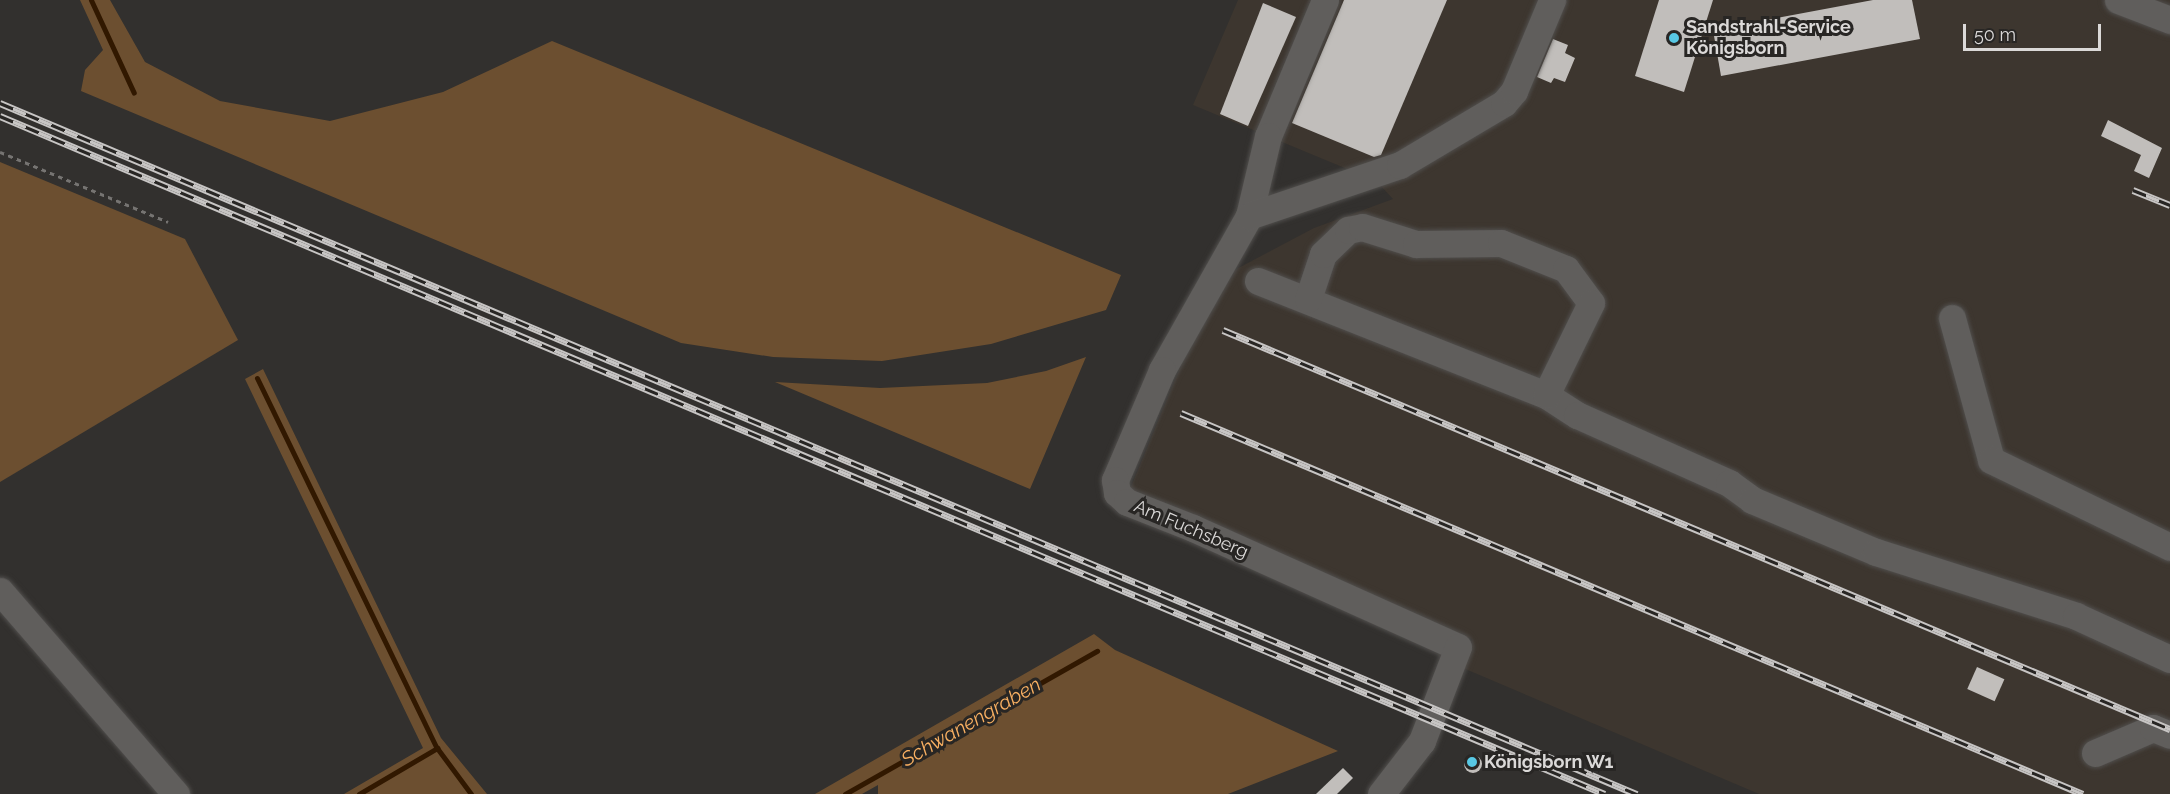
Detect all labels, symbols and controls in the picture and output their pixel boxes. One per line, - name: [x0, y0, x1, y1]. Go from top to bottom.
- scale bar: [1966, 12, 2104, 50]
- place label: Sandstrahl-Service Königsborn: [1686, 17, 1851, 60]
- text: 50 m: [1974, 24, 2016, 45]
- marker: Sandstrahl-Service Königsborn: [1667, 31, 1681, 45]
- street label: Am Fuchsberg: [1131, 495, 1251, 563]
- water label: Schwanengraben: [897, 672, 1045, 772]
- place label: Königsborn W1: [1484, 751, 1614, 773]
- marker: Königsborn W1: [1465, 755, 1479, 769]

